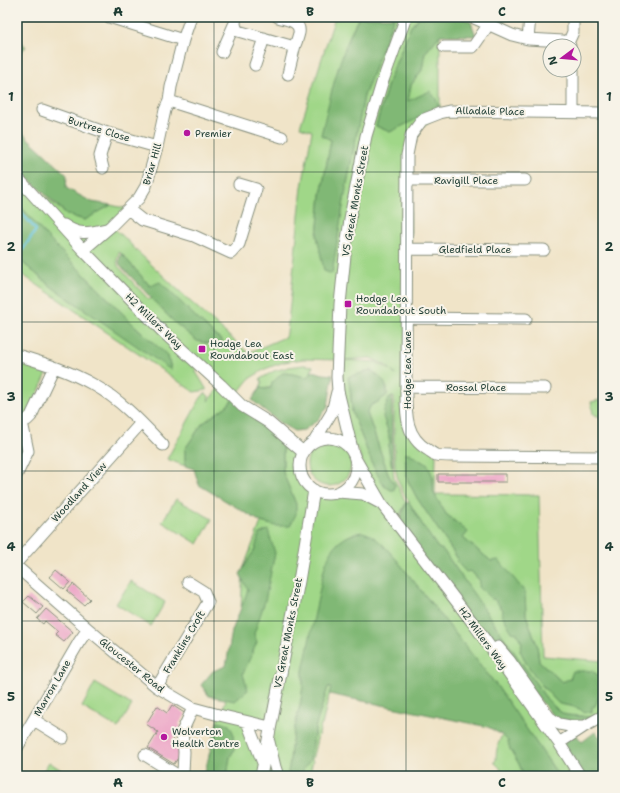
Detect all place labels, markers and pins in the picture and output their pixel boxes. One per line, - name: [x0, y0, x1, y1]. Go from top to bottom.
- place label: Premier: [195, 127, 232, 140]
- marker: Premier: [182, 128, 192, 138]
- place label: Hodge Lea Roundabout South: [356, 292, 446, 317]
- marker: Hodge Lea Roundabout South: [343, 299, 353, 309]
- place label: Hodge Lea Roundabout East: [210, 337, 294, 362]
- marker: Hodge Lea Roundabout East: [197, 344, 207, 354]
- place label: Wolverton Health Centre: [172, 725, 240, 750]
- marker: Wolverton Health Centre: [159, 732, 169, 742]

